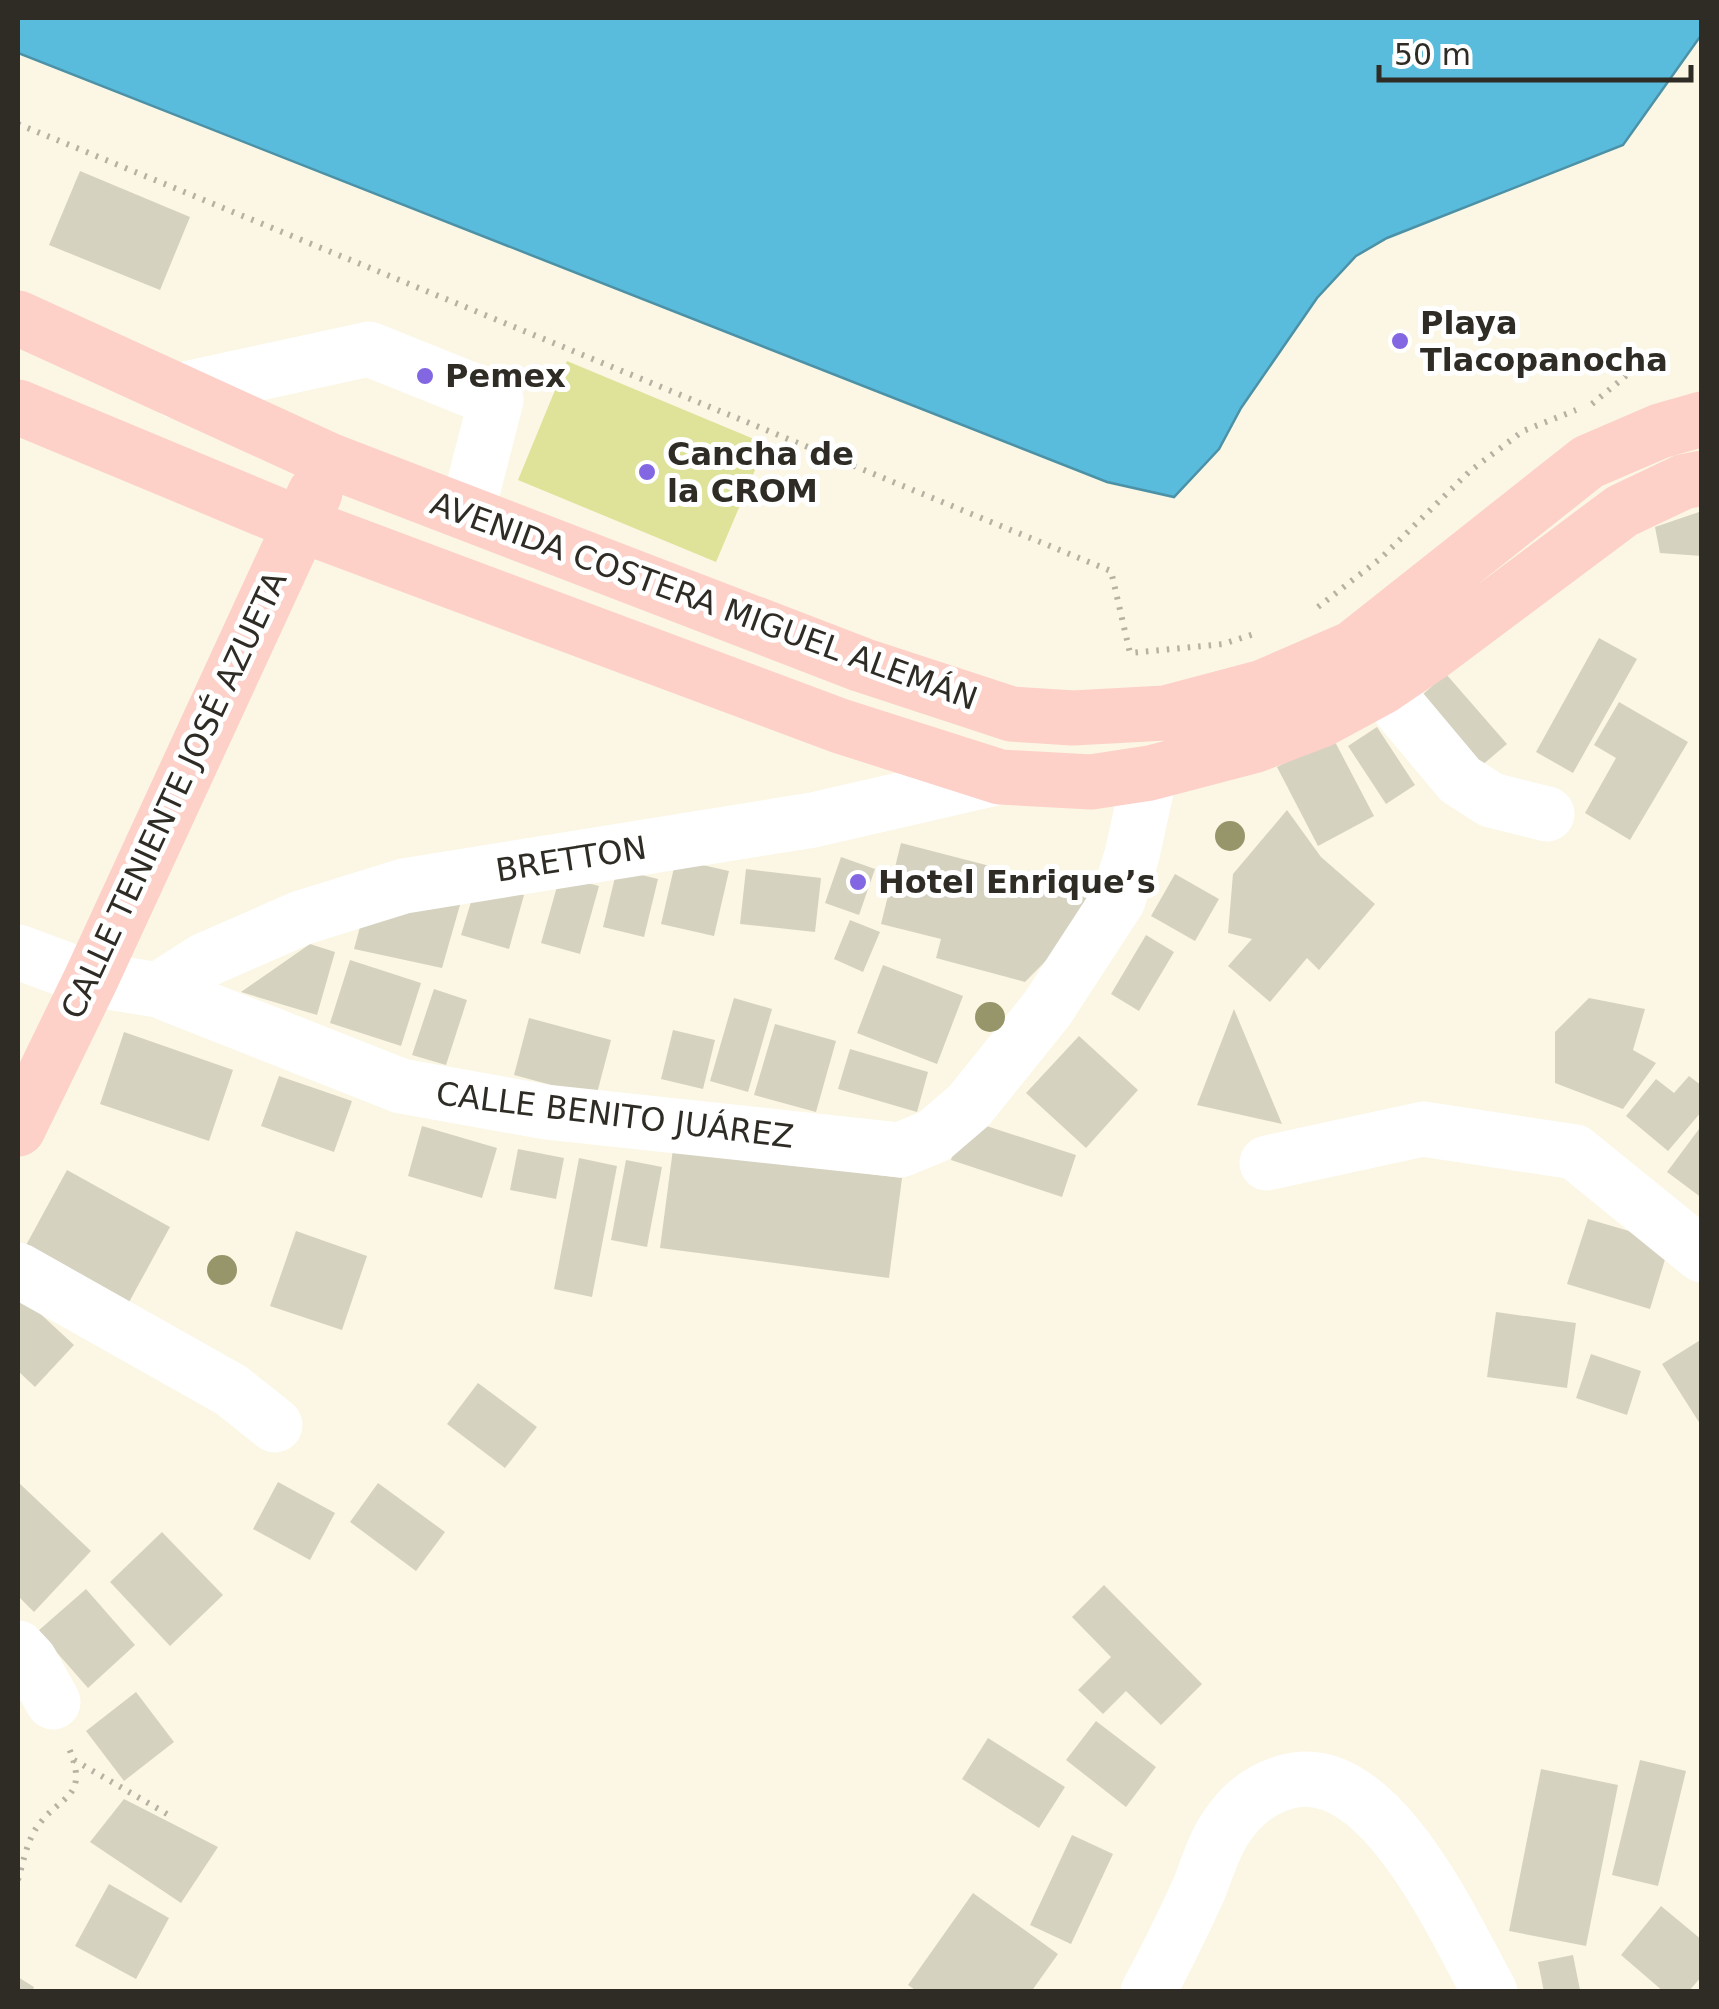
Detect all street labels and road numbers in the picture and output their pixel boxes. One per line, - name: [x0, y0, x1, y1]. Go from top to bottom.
- street label: AVENIDA COSTERA MIGUEL ALEMÁN: [425, 484, 983, 718]
- street label: CALLE TENIENTE JOSÉ AZUETA: [53, 565, 295, 1025]
- street label: BRETTON: [493, 828, 649, 890]
- street label: CALLE BENITO JUÁREZ: [434, 1074, 796, 1156]

